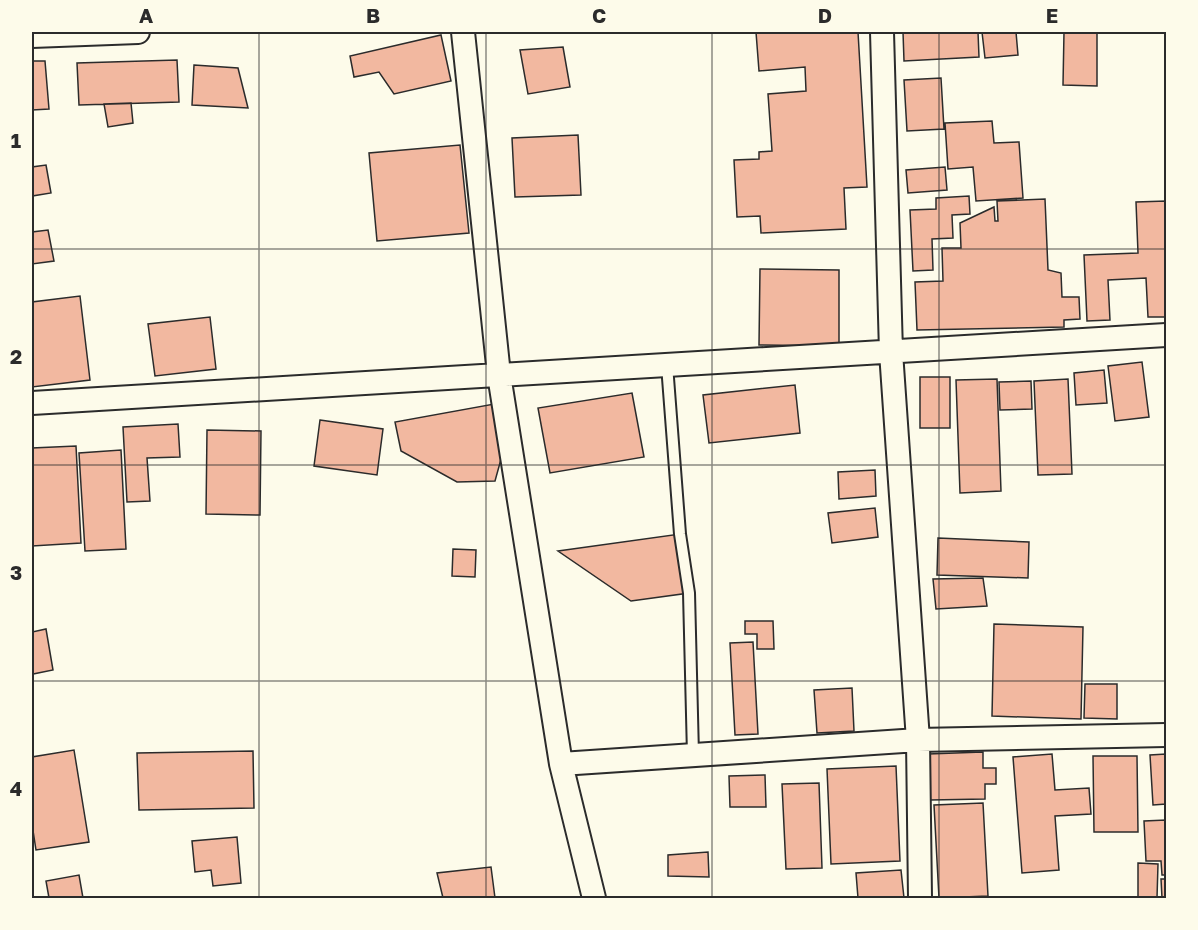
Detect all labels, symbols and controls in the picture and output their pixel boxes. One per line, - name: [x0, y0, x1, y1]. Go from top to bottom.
- text: A: [139, 3, 153, 27]
- text: B: [366, 3, 380, 27]
- text: C: [592, 3, 606, 27]
- text: D: [818, 3, 832, 27]
- text: E: [1046, 3, 1058, 27]
- text: 1: [11, 128, 21, 152]
- text: 2: [10, 344, 22, 368]
- text: 3: [10, 560, 22, 584]
- text: 4: [10, 776, 22, 800]

